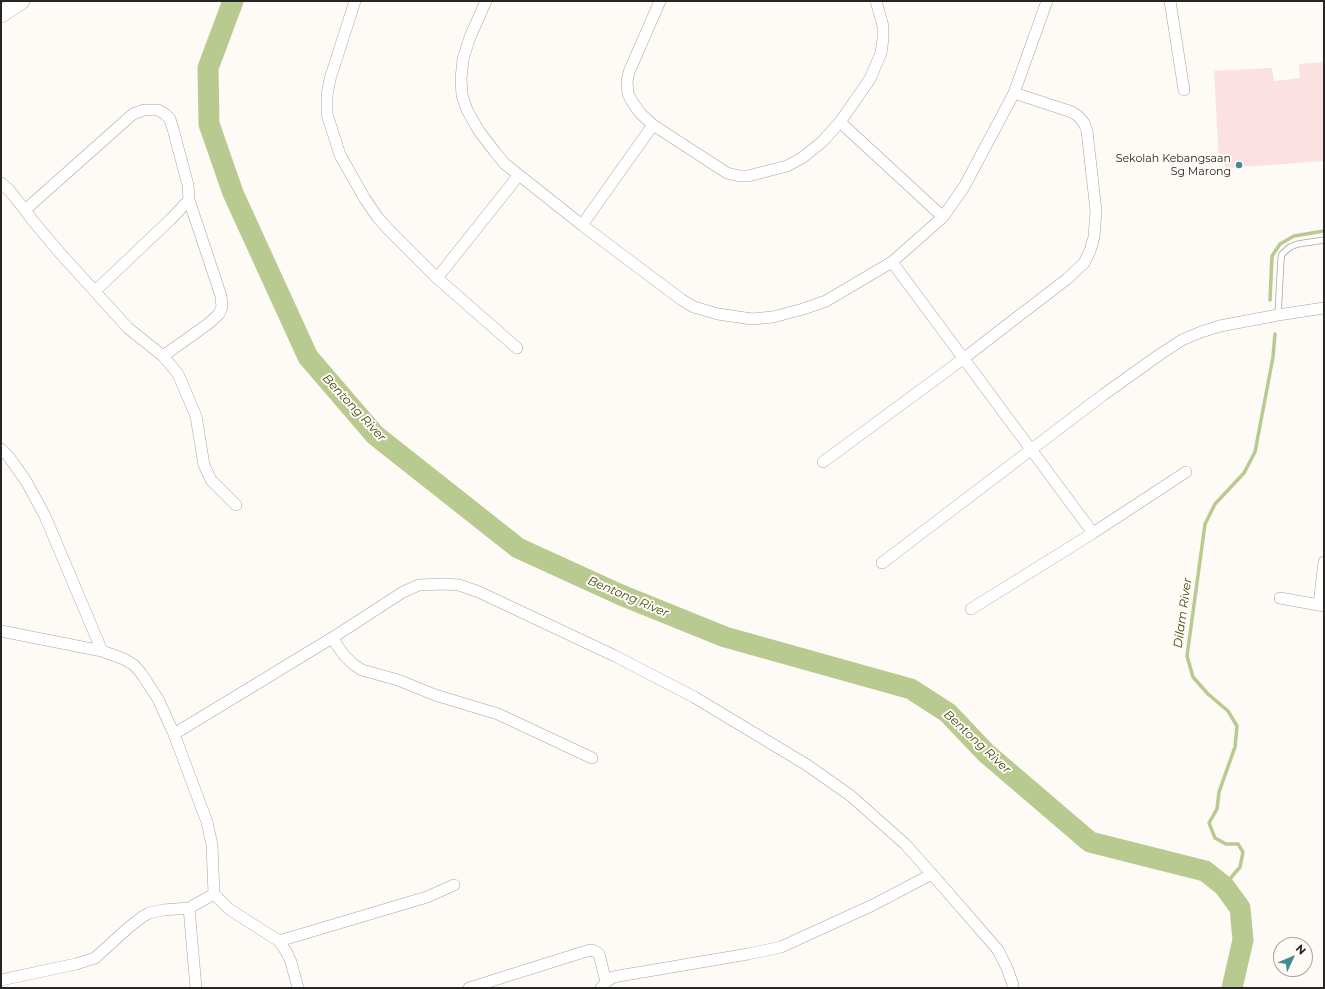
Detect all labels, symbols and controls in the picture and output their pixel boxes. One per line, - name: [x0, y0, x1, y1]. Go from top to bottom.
- place label: Sekolah Kebangsaan Sg Marong: [1116, 152, 1231, 178]
- marker: Sekolah Kebangsaan Sg Marong: [1234, 160, 1244, 170]
- water label: Bentong River: [319, 372, 389, 444]
- water label: Bentong River: [585, 574, 671, 620]
- water label: Dilam River: [1171, 577, 1195, 649]
- water label: Bentong River: [941, 707, 1013, 777]
- north arrow: [1273, 937, 1313, 977]
- text: N: [1293, 941, 1309, 957]

